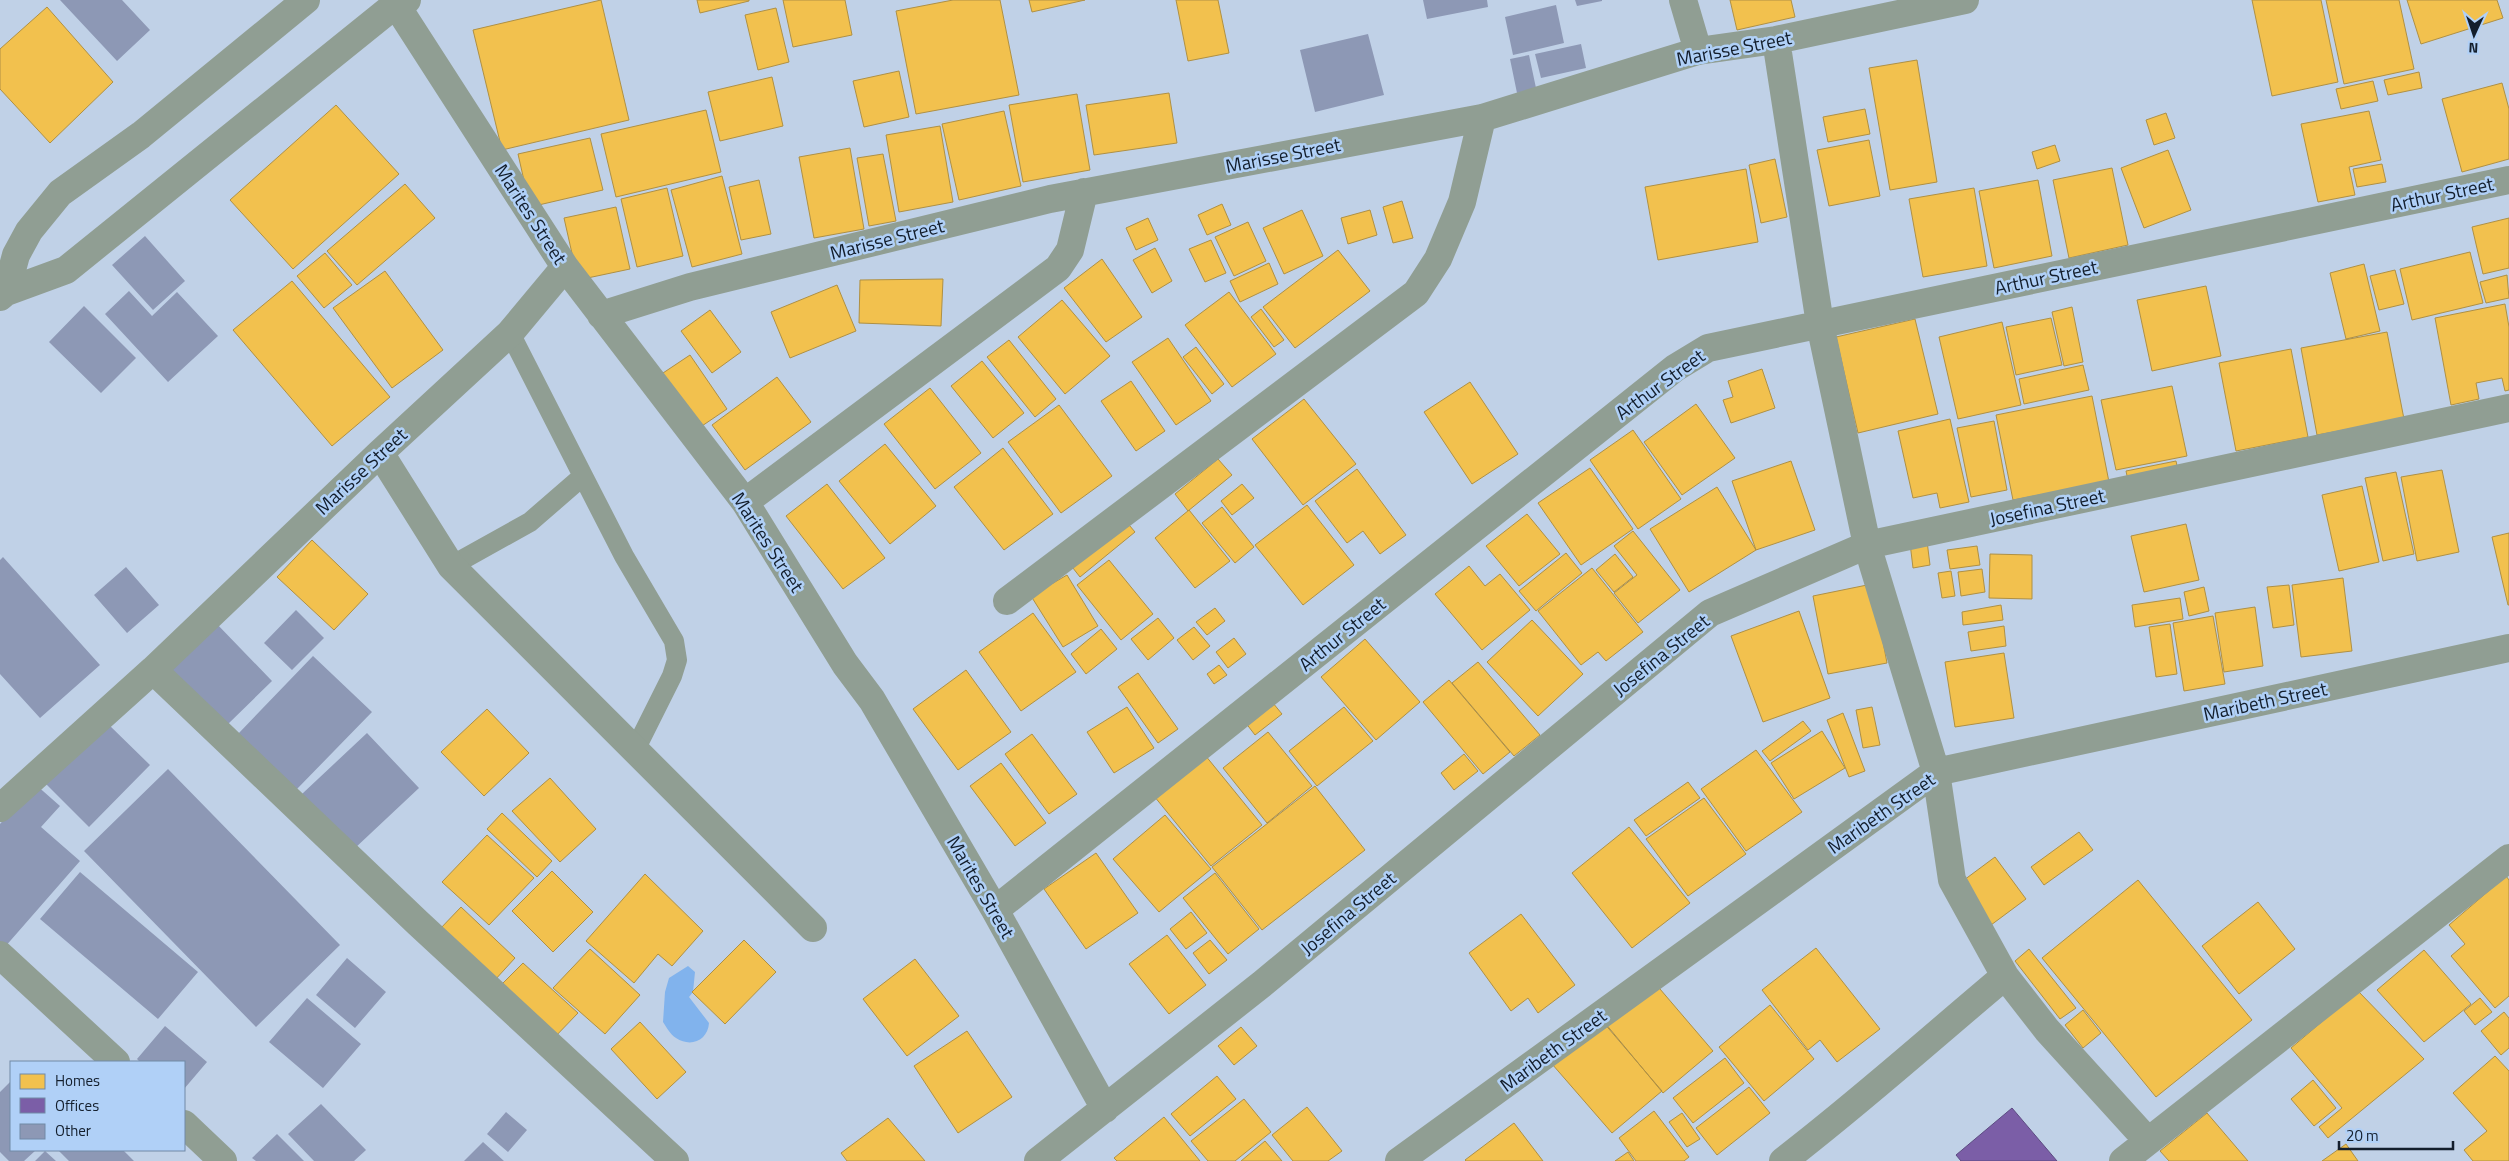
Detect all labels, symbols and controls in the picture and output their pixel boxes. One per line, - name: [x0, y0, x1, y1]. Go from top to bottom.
- north arrow: [2449, 10, 2499, 60]
- street label: Marisse Street: [1674, 22, 1794, 73]
- text: N: [2468, 38, 2479, 59]
- street label: Marisse Street: [1223, 129, 1343, 180]
- street label: Marites Street: [488, 158, 575, 270]
- street label: Arthur Street: [2388, 168, 2496, 219]
- street label: Marisse Street: [827, 210, 947, 267]
- street label: Arthur Street: [1992, 251, 2100, 302]
- street label: Arthur Street: [1609, 341, 1711, 426]
- street label: Marisse Street: [308, 420, 413, 521]
- street label: Josefina Street: [1987, 480, 2108, 533]
- street label: Marites Street: [725, 486, 812, 598]
- street label: Arthur Street: [1292, 589, 1392, 678]
- street label: Josefina Street: [1606, 606, 1716, 703]
- street label: Maribeth Street: [2200, 673, 2330, 728]
- street label: Maribeth Street: [1821, 764, 1941, 861]
- street label: Marites Street: [940, 830, 1023, 944]
- street label: Josefina Street: [1293, 864, 1402, 961]
- street label: Maribeth Street: [1493, 1001, 1612, 1098]
- legend: [10, 1061, 185, 1151]
- text: Homes: [55, 1069, 100, 1092]
- text: Offices: [55, 1094, 99, 1117]
- scale bar: [2339, 1118, 2453, 1150]
- text: Other: [55, 1119, 91, 1142]
- text: 20 m: [2346, 1124, 2379, 1147]

